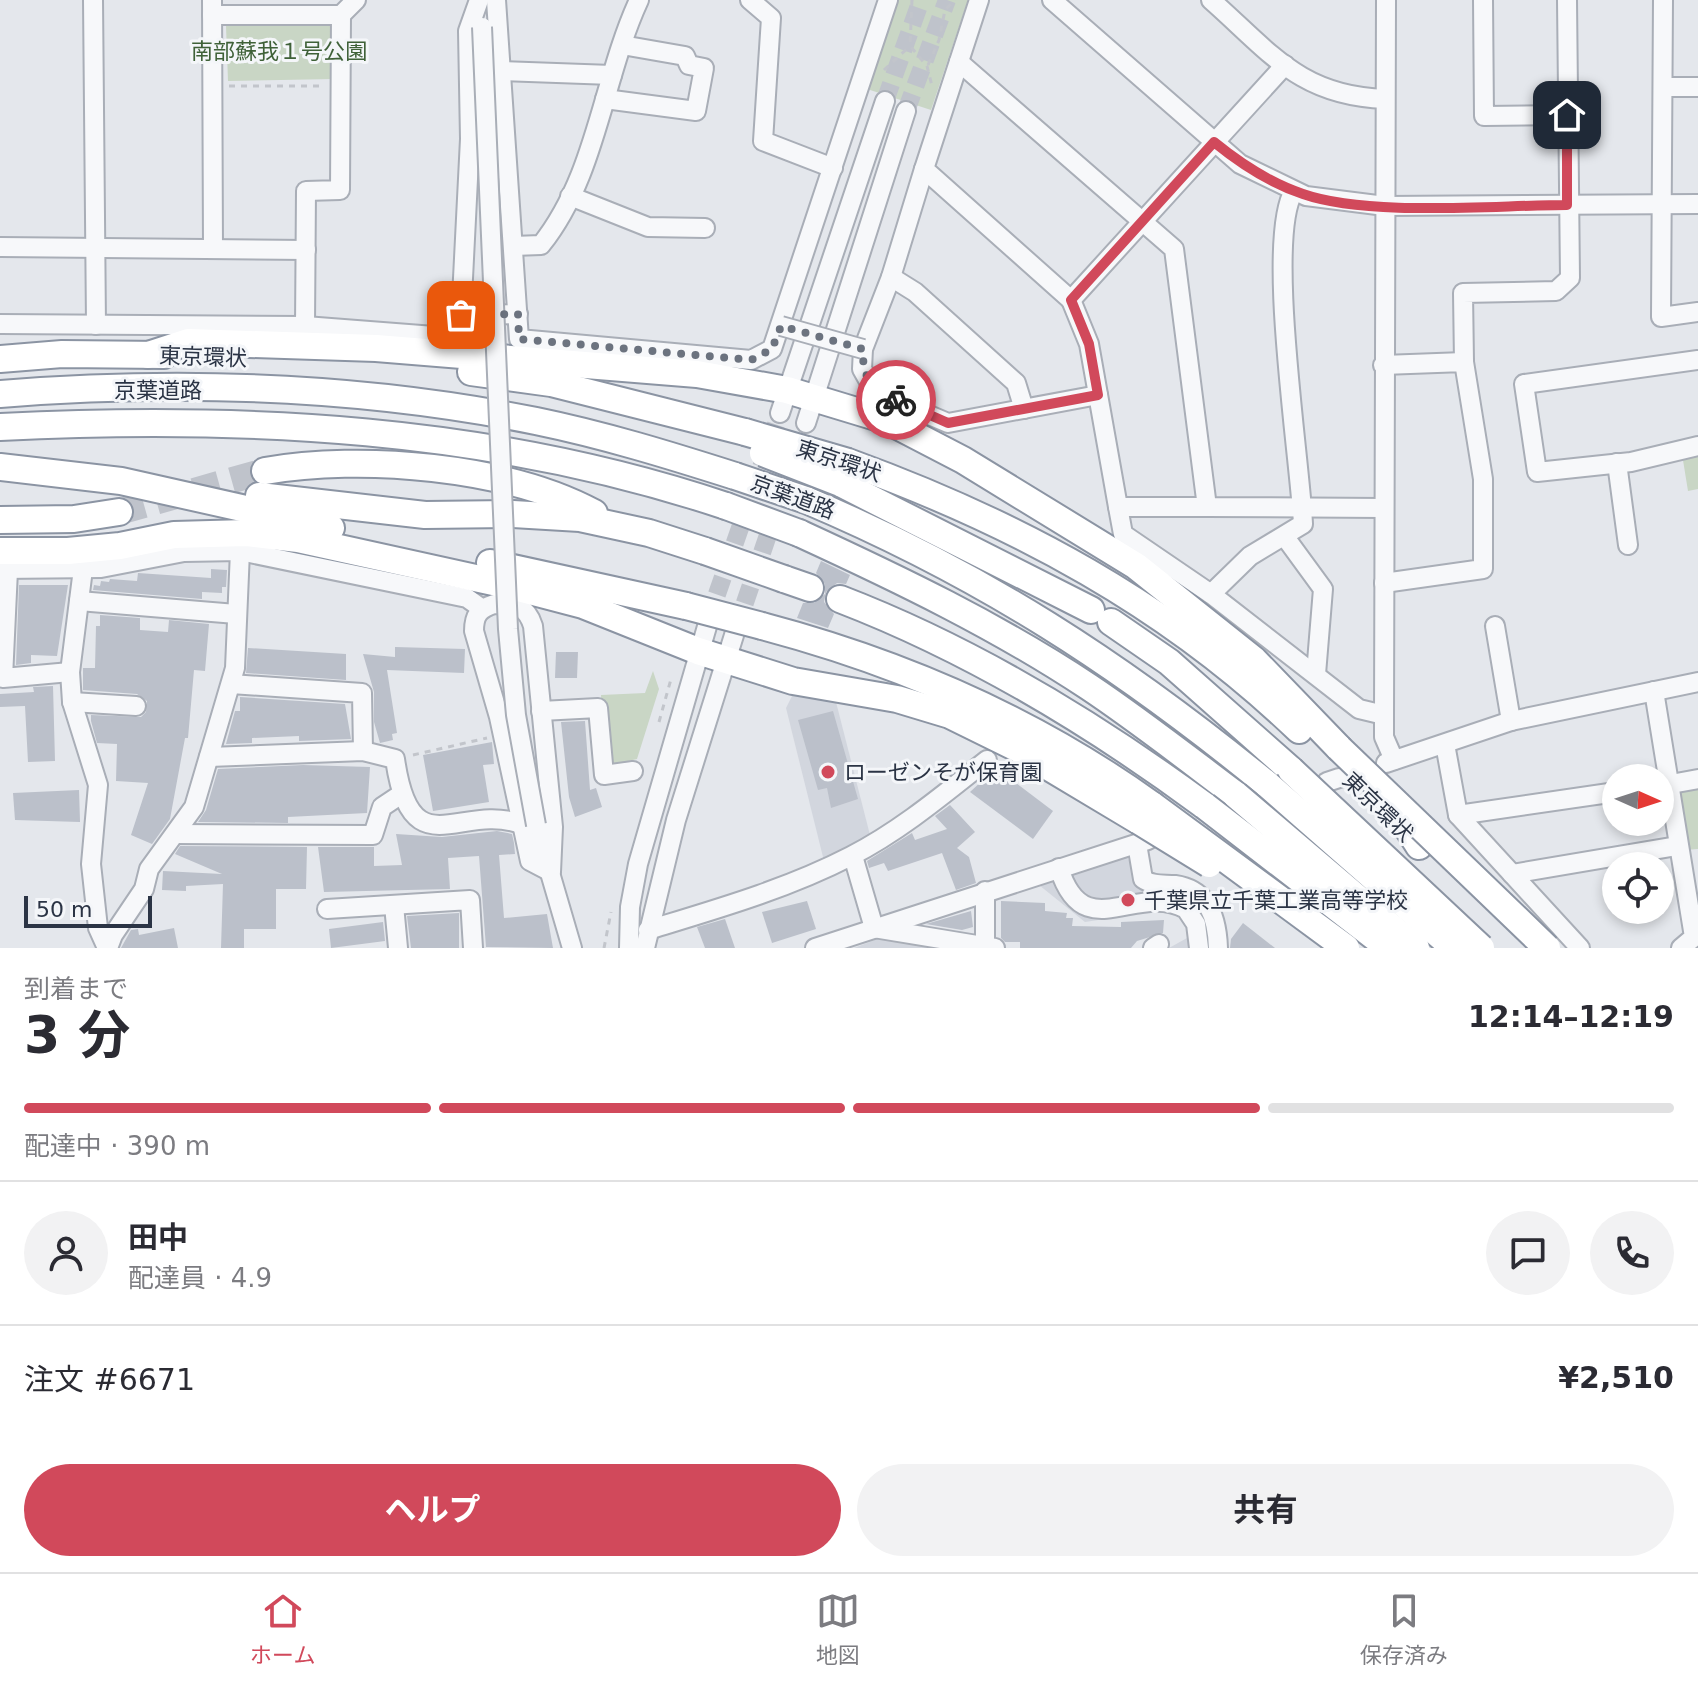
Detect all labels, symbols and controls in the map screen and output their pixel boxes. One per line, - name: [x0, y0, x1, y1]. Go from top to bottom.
- park label: 南部蘇我１号公園: [191, 39, 367, 64]
- pin: [1533, 81, 1601, 149]
- icon: home: [1545, 93, 1589, 137]
- pin: [427, 281, 495, 349]
- icon: bag: [439, 293, 483, 337]
- street label: 東京環状: [159, 343, 247, 371]
- courier: [856, 360, 936, 440]
- street label: 京葉道路: [114, 378, 202, 403]
- icon: bike: [874, 378, 918, 422]
- street label: 東京環状: [793, 436, 885, 486]
- street label: 京葉道路: [747, 470, 839, 524]
- place label: ローゼンそが保育園: [844, 760, 1042, 785]
- marker: ローゼンそが保育園: [819, 763, 837, 781]
- north arrow: [1602, 764, 1674, 836]
- map controls: [1602, 764, 1674, 924]
- street label: 東京環状: [1338, 767, 1418, 847]
- button: locate: [1602, 852, 1674, 924]
- place label: 千葉県立千葉工業高等学校: [1144, 888, 1408, 913]
- marker: 千葉県立千葉工業高等学校: [1119, 891, 1137, 909]
- scale bar: [24, 892, 152, 928]
- text: 50 m: [36, 897, 92, 922]
- text: 到着まで: [24, 974, 128, 1004]
- text: 12:14–12:19: [1468, 999, 1674, 1034]
- text: 3 分: [24, 1005, 130, 1065]
- text: 配達中 · 390 m: [24, 1131, 210, 1161]
- button: person: [24, 1211, 108, 1295]
- button: chat: [1486, 1211, 1570, 1295]
- button: phone: [1590, 1211, 1674, 1295]
- text: 田中: [128, 1220, 188, 1255]
- text: 配達員 · 4.9: [128, 1263, 272, 1293]
- text: ¥2,510: [1558, 1360, 1674, 1395]
- text: 注文 #6671: [24, 1362, 195, 1397]
- button: ヘルプ: [24, 1464, 841, 1556]
- button: 共有: [857, 1464, 1674, 1556]
- tab: ホーム: [250, 1589, 315, 1669]
- tab: 地図: [816, 1589, 860, 1669]
- tab: 保存済み: [1360, 1589, 1448, 1669]

